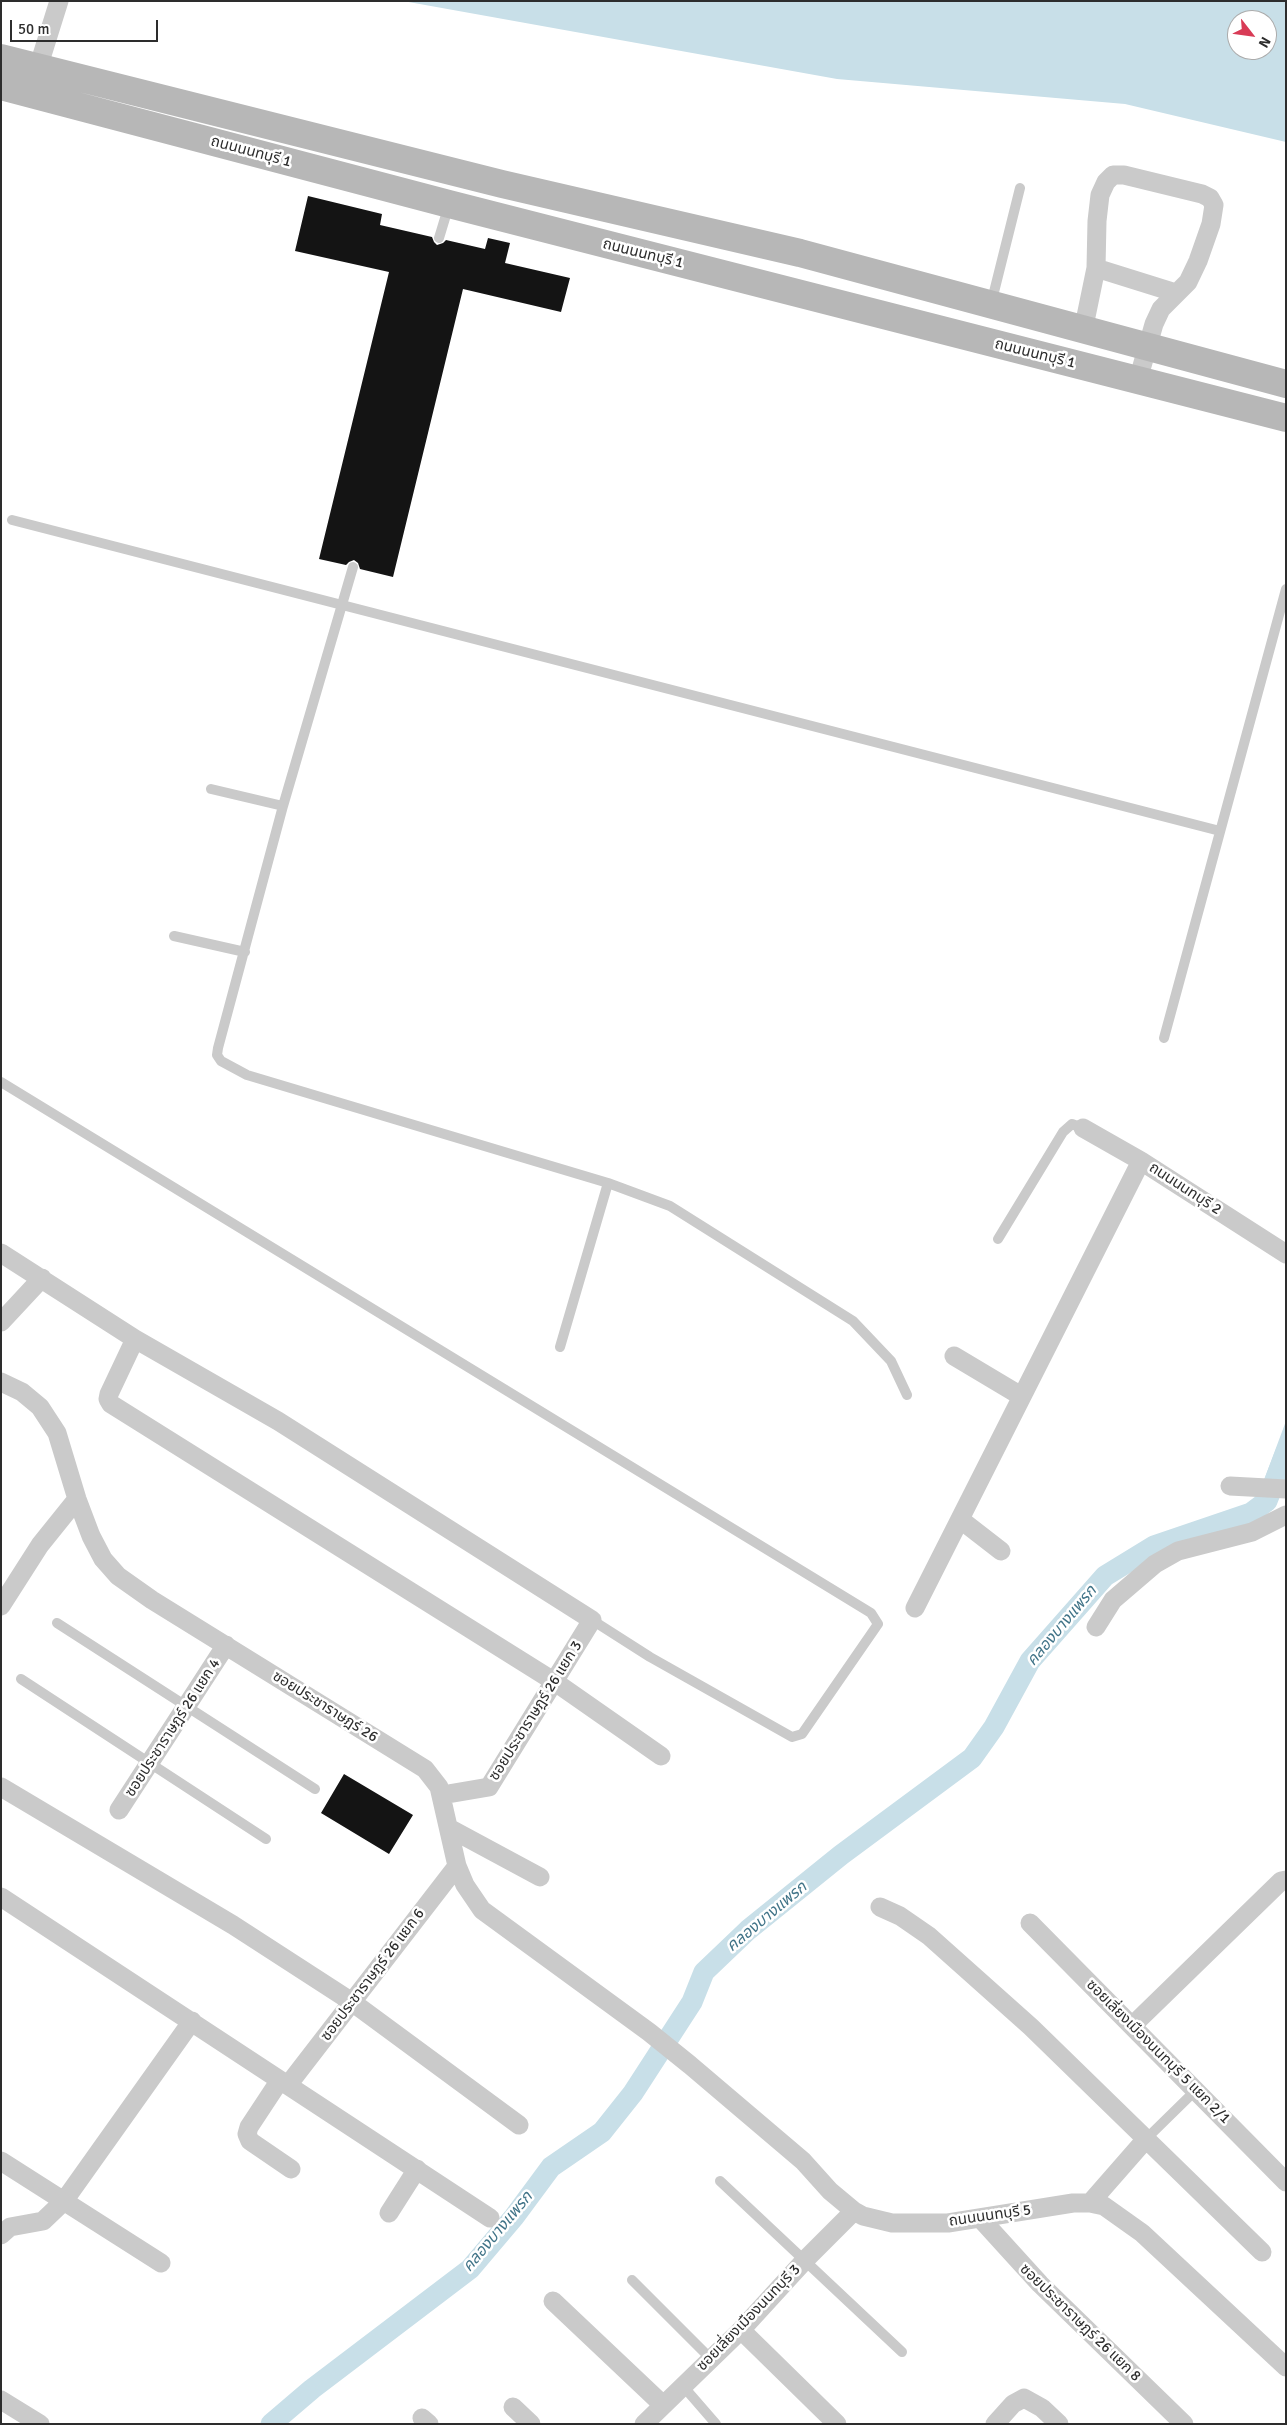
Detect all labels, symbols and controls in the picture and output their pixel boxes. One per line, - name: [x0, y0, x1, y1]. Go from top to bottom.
- scale bar: [12, 10, 160, 42]
- north arrow: [1227, 10, 1277, 60]
- text: 50 m: [18, 20, 49, 38]
- text: N: [1255, 34, 1274, 51]
- street label: ถนนนนทบุรี 1: [209, 133, 293, 171]
- street label: ถนนนนทบุรี 1: [601, 235, 685, 273]
- street label: ถนนนนทบุรี 1: [993, 335, 1077, 373]
- street label: ถนนนนทบุรี 2: [1145, 1159, 1225, 1219]
- water label: คลองบางแพรก: [1023, 1582, 1101, 1670]
- street label: ซอยประชาราษฎร์ 26 แยก 3: [486, 1638, 586, 1784]
- street label: ซอยประชาราษฎร์ 26 แยก 4: [122, 1655, 224, 1801]
- street label: ซอยประชาราษฎร์ 26: [269, 1667, 381, 1747]
- water label: คลองบางแพรก: [723, 1878, 811, 1956]
- street label: ซอยประชาราษฎร์ 26 แยก 6: [317, 1905, 429, 2045]
- street label: ซอยเลี่ยงเมืองนนทบุรี 5 แยก 2/1: [1082, 1976, 1234, 2128]
- water label: คลองบางแพรก: [459, 2188, 537, 2276]
- street label: ถนนนนทบุรี 5: [948, 2201, 1032, 2231]
- street label: ซอยเลี่ยงเมืองนนทบุรี 3: [693, 2261, 805, 2375]
- street label: ซอยประชาราษฎร์ 26 แยก 8: [1016, 2261, 1144, 2385]

